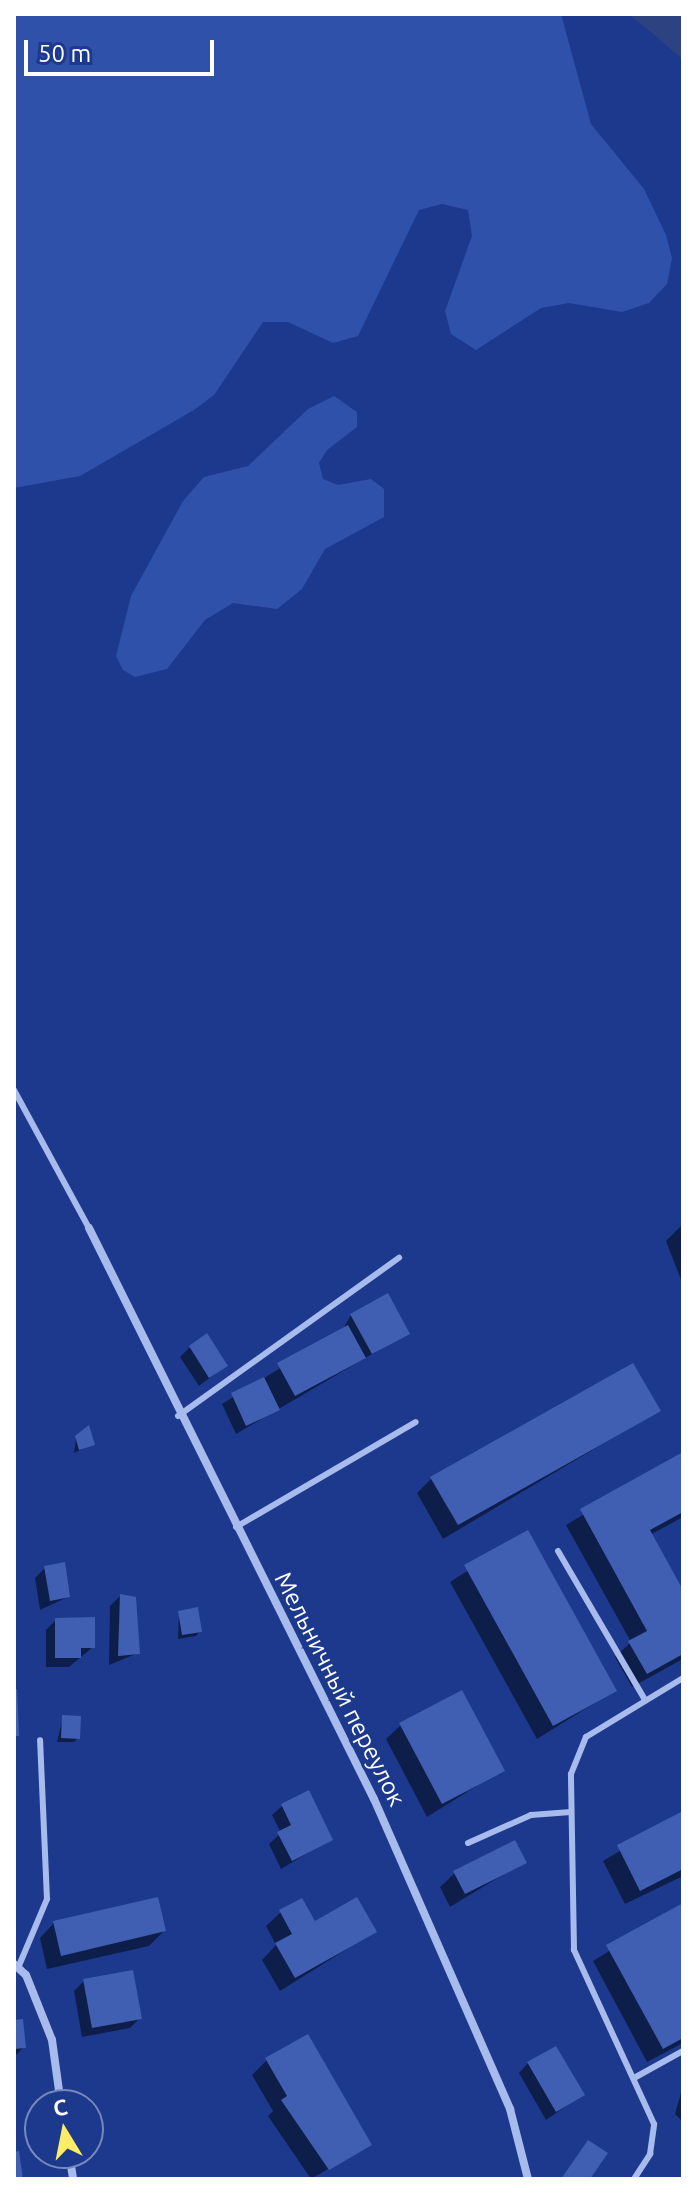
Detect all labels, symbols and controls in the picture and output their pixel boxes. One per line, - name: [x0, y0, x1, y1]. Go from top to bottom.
- scale bar: [28, 24, 218, 74]
- text: 50 m: [38, 40, 91, 67]
- street label: Мельничный переулок: [268, 1567, 412, 1811]
- north arrow: [24, 2089, 104, 2169]
- text: С: [51, 2093, 69, 2120]

